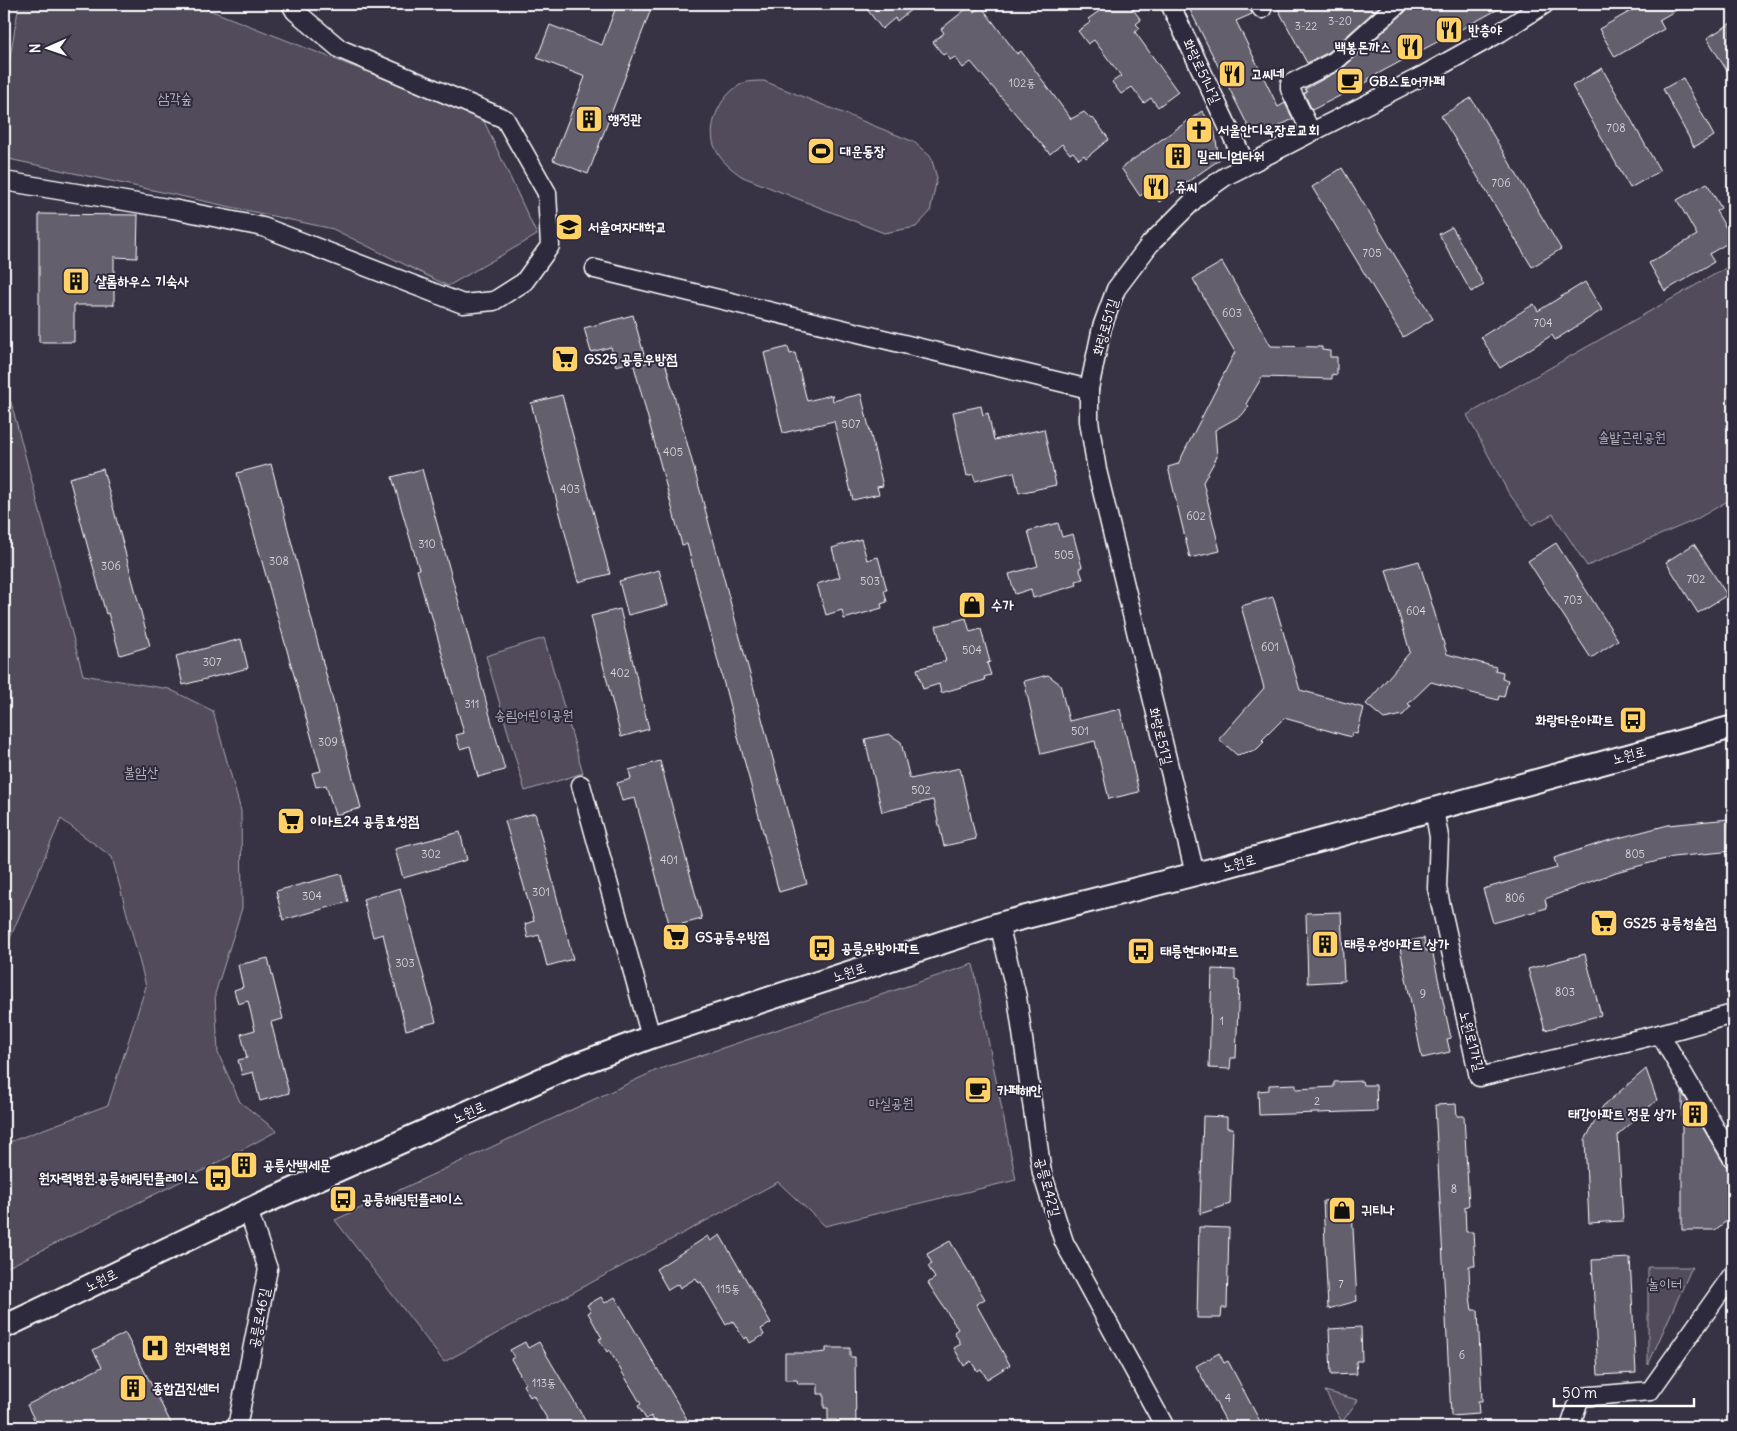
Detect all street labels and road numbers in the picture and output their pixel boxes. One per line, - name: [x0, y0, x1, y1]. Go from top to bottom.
- street label: 화랑로51나길: [1179, 36, 1225, 107]
- street label: 화랑로51길: [1088, 296, 1122, 358]
- street label: 화랑로51길: [1145, 705, 1177, 767]
- street label: 노원로: [1610, 742, 1648, 768]
- street label: 노원로: [1220, 850, 1258, 876]
- street label: 노원로: [830, 958, 868, 986]
- street label: 노원로1가길: [1455, 1009, 1489, 1074]
- street label: 노원로: [450, 1097, 488, 1127]
- street label: 공릉로42길: [1031, 1155, 1065, 1219]
- street label: 노원로: [82, 1265, 120, 1295]
- street label: 공릉로46길: [244, 1286, 274, 1350]

